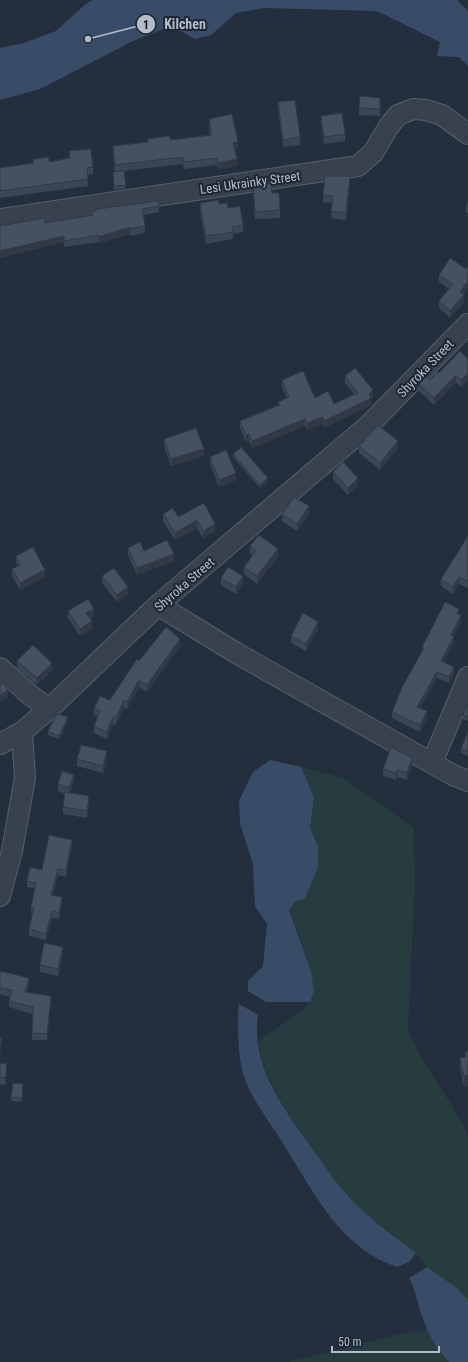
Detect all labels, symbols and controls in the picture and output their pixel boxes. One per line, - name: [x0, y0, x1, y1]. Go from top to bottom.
- callout: Kilchen: [136, 11, 214, 37]
- text: Kilchen: [164, 16, 206, 32]
- text: 1: [143, 18, 149, 32]
- street label: Lesi Ukrainky Street: [199, 168, 301, 197]
- street label: Shyroka Street: [394, 336, 457, 400]
- street label: Shyroka Street: [151, 554, 217, 614]
- scale bar: [332, 1328, 439, 1354]
- text: 50 m: [338, 1335, 362, 1349]

